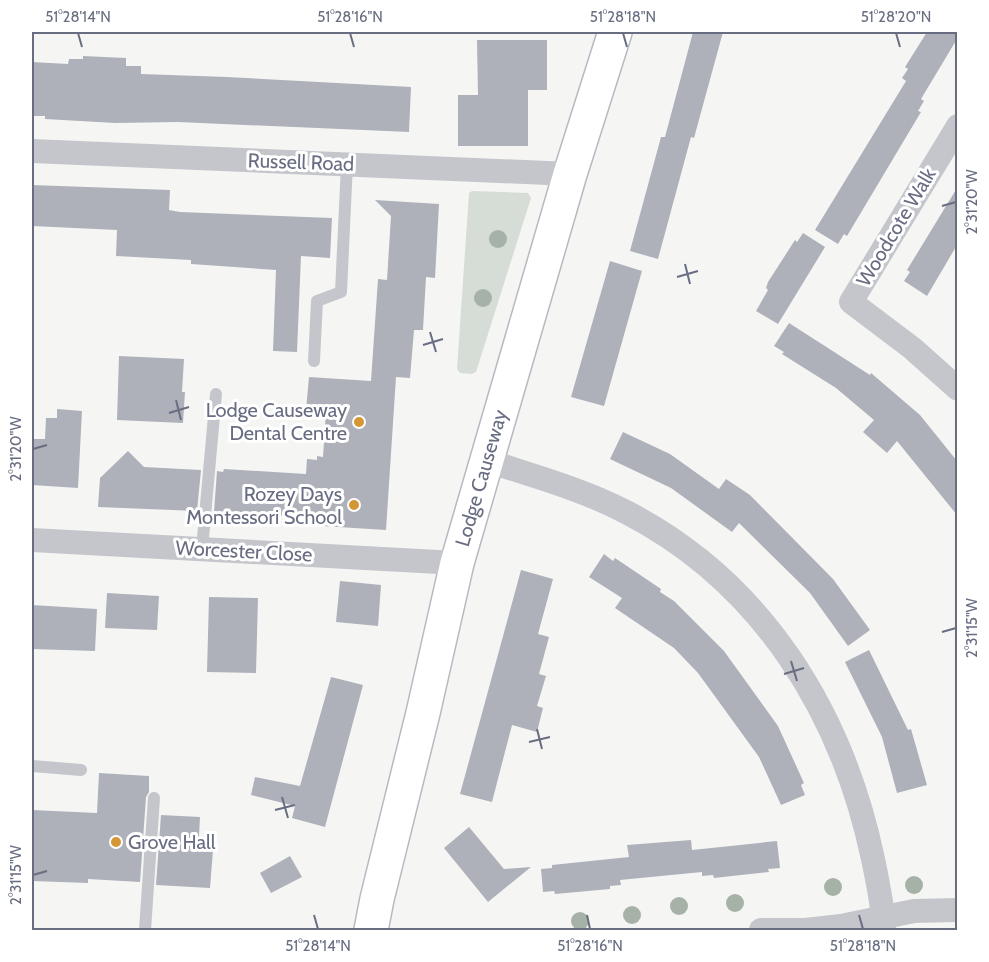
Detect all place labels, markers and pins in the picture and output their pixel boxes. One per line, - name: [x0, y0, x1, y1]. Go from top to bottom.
- place label: Lodge Causeway Dental Centre: [206, 398, 347, 445]
- marker: Lodge Causeway Dental Centre: [352, 415, 366, 429]
- place label: Rozey Days Montessori School: [186, 482, 342, 529]
- marker: Rozey Days Montessori School: [347, 498, 361, 512]
- place label: Grove Hall: [128, 830, 216, 854]
- marker: Grove Hall: [109, 835, 123, 849]

